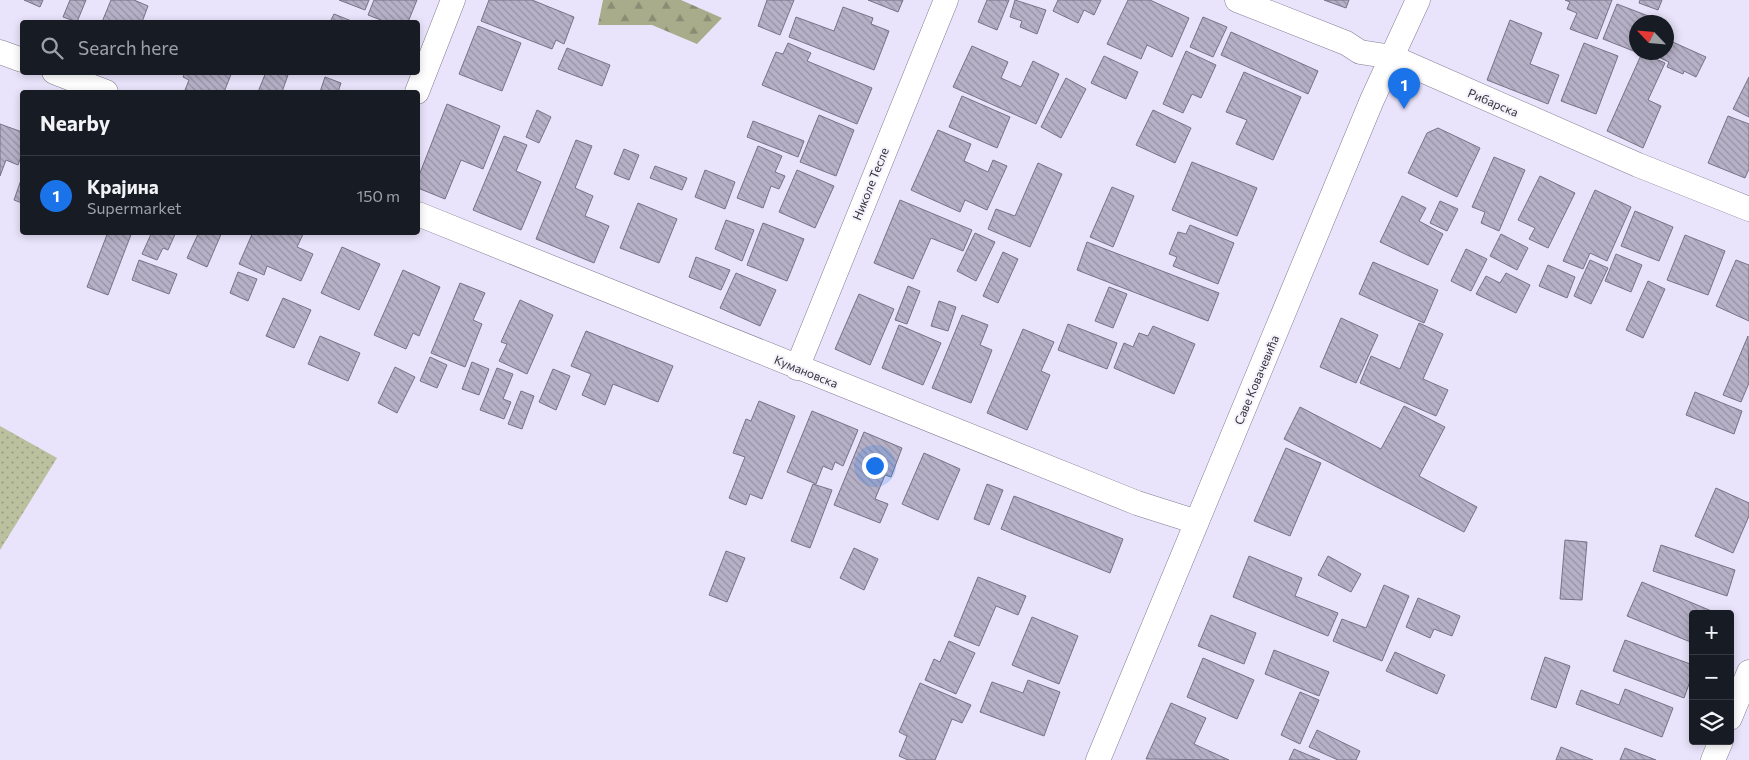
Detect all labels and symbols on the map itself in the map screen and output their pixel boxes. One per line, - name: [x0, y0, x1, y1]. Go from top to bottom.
- north arrow: [1629, 15, 1674, 60]
- pin: 1: [1388, 68, 1420, 109]
- street label: Рибарска: [1466, 85, 1521, 119]
- street label: Николе Тесле: [849, 145, 891, 222]
- street label: Саве Ковачевића: [1231, 333, 1281, 426]
- street label: Кумановска: [772, 352, 840, 390]
- your location: [862, 453, 888, 479]

